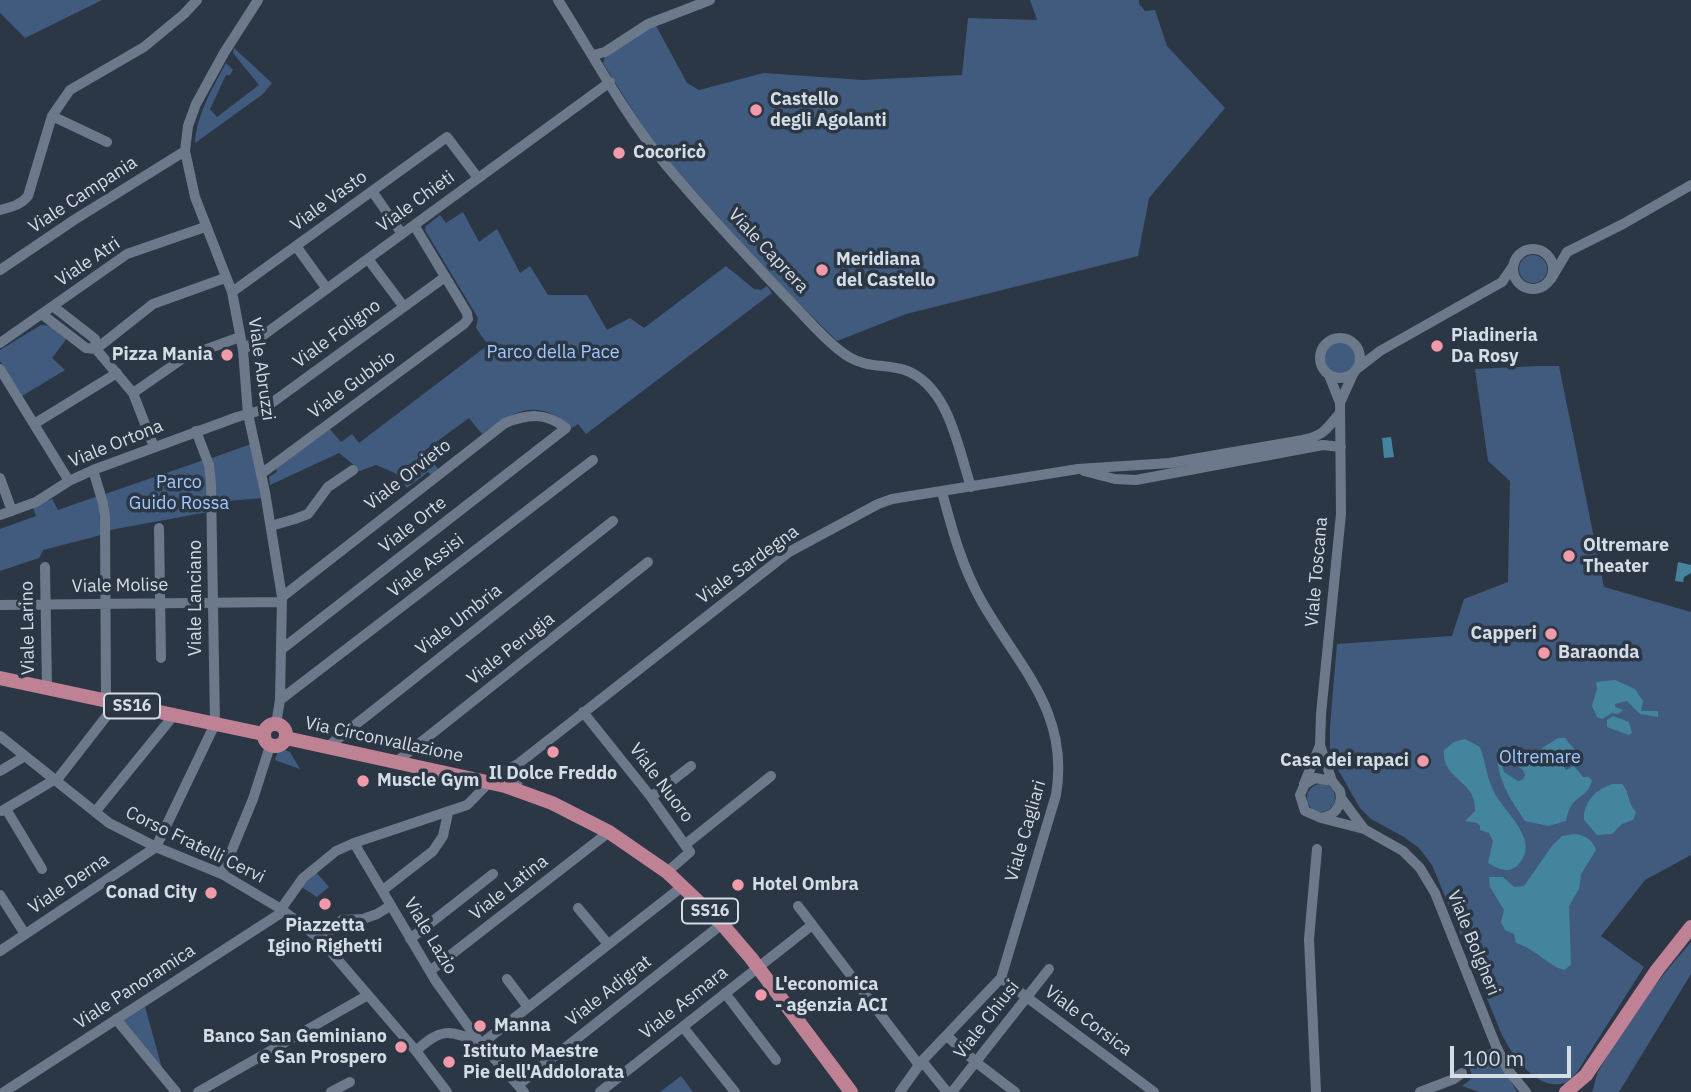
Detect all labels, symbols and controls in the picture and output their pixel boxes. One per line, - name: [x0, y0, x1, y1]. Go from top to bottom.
- place label: Castello degli Agolanti: [770, 89, 887, 132]
- marker: Castello degli Agolanti: [748, 102, 764, 118]
- place label: Cocoricò: [633, 142, 706, 164]
- marker: Cocoricò: [611, 145, 627, 161]
- street label: Viale Campania: [25, 152, 141, 238]
- street label: Viale Vasto: [287, 166, 371, 236]
- street label: Viale Chieti: [373, 167, 459, 237]
- street label: Viale Caprera: [723, 204, 813, 298]
- street label: Viale Atri: [52, 233, 124, 291]
- place label: Meridiana del Castello: [836, 249, 936, 292]
- marker: Meridiana del Castello: [814, 262, 830, 278]
- street label: Viale Foligno: [289, 295, 385, 373]
- street label: Viale Abruzzi: [243, 316, 279, 422]
- place label: Piadineria Da Rosy: [1451, 325, 1538, 368]
- marker: Piadineria Da Rosy: [1429, 338, 1445, 354]
- park label: Parco della Pace: [486, 342, 620, 364]
- place label: Pizza Mania: [112, 344, 213, 366]
- street label: Viale Gubbio: [304, 346, 400, 424]
- marker: Pizza Mania: [219, 347, 235, 363]
- street label: Viale Ortona: [66, 415, 166, 473]
- street label: Viale Orvieto: [361, 435, 455, 515]
- park label: Parco Guido Rossa: [129, 472, 229, 514]
- street label: Viale Orte: [375, 492, 451, 558]
- street label: Viale Toscana: [1301, 516, 1333, 628]
- street label: Viale Sardegna: [693, 521, 803, 609]
- street label: Viale Assisi: [384, 530, 468, 602]
- place label: Oltremare Theater: [1583, 535, 1669, 578]
- street label: Viale Lanciano: [185, 540, 207, 656]
- marker: Oltremare Theater: [1561, 548, 1577, 564]
- street label: Viale Molise: [71, 574, 169, 598]
- street label: Viale Umbria: [412, 580, 506, 660]
- street label: Viale Larino: [16, 581, 40, 675]
- street label: Viale Perugia: [463, 608, 559, 690]
- place label: Capperi: [1471, 623, 1537, 645]
- marker: Capperi: [1543, 626, 1559, 642]
- place label: Baraonda: [1558, 642, 1640, 664]
- marker: Baraonda: [1536, 645, 1552, 661]
- road number: SS16: [104, 694, 160, 719]
- street label: Via Circonvallazione: [303, 713, 465, 767]
- street label: Viale Nuoro: [624, 739, 698, 827]
- marker: Il Dolce Freddo: [545, 744, 561, 760]
- park label: Oltremare: [1499, 747, 1581, 769]
- place label: Casa dei rapaci: [1280, 750, 1409, 772]
- marker: Casa dei rapaci: [1415, 753, 1431, 769]
- place label: Il Dolce Freddo: [489, 763, 617, 785]
- place label: Muscle Gym: [377, 770, 479, 792]
- marker: Muscle Gym: [355, 773, 371, 789]
- street label: Viale Cagliari: [1001, 778, 1051, 884]
- street label: Corso Fratelli Cervi: [122, 802, 268, 888]
- street label: Viale Derna: [25, 849, 113, 919]
- street label: Viale Latina: [466, 851, 552, 925]
- place label: Hotel Ombra: [752, 874, 859, 896]
- marker: Hotel Ombra: [730, 877, 746, 893]
- place label: Conad City: [106, 882, 197, 904]
- marker: Conad City: [203, 885, 219, 901]
- street label: Viale Bolgheri: [1442, 887, 1504, 999]
- street label: Viale Lazio: [399, 894, 461, 978]
- marker: Piazzetta Igino Righetti: [317, 896, 333, 912]
- road number: SS16: [682, 898, 738, 923]
- place label: Piazzetta Igino Righetti: [268, 915, 382, 958]
- street label: Viale Panoramica: [71, 940, 199, 1034]
- street label: Viale Adigrat: [562, 951, 656, 1031]
- street label: Viale Asmara: [636, 962, 732, 1044]
- place label: L'economica - agenzia ACI: [775, 974, 888, 1016]
- street label: Viale Chiusi: [950, 977, 1024, 1063]
- street label: Viale Corsica: [1040, 981, 1136, 1061]
- marker: L'economica - agenzia ACI: [753, 987, 769, 1003]
- place label: Manna: [494, 1015, 551, 1037]
- marker: Manna: [472, 1018, 488, 1034]
- place label: Banco San Geminiano e San Prospero: [203, 1026, 387, 1068]
- scale bar: [1453, 1032, 1574, 1076]
- marker: Banco San Geminiano e San Prospero: [393, 1039, 409, 1055]
- place label: Istituto Maestre Pie dell'Addolorata: [463, 1041, 624, 1084]
- text: 100 m: [1463, 1044, 1524, 1072]
- marker: Istituto Maestre Pie dell'Addolorata: [441, 1054, 457, 1070]

